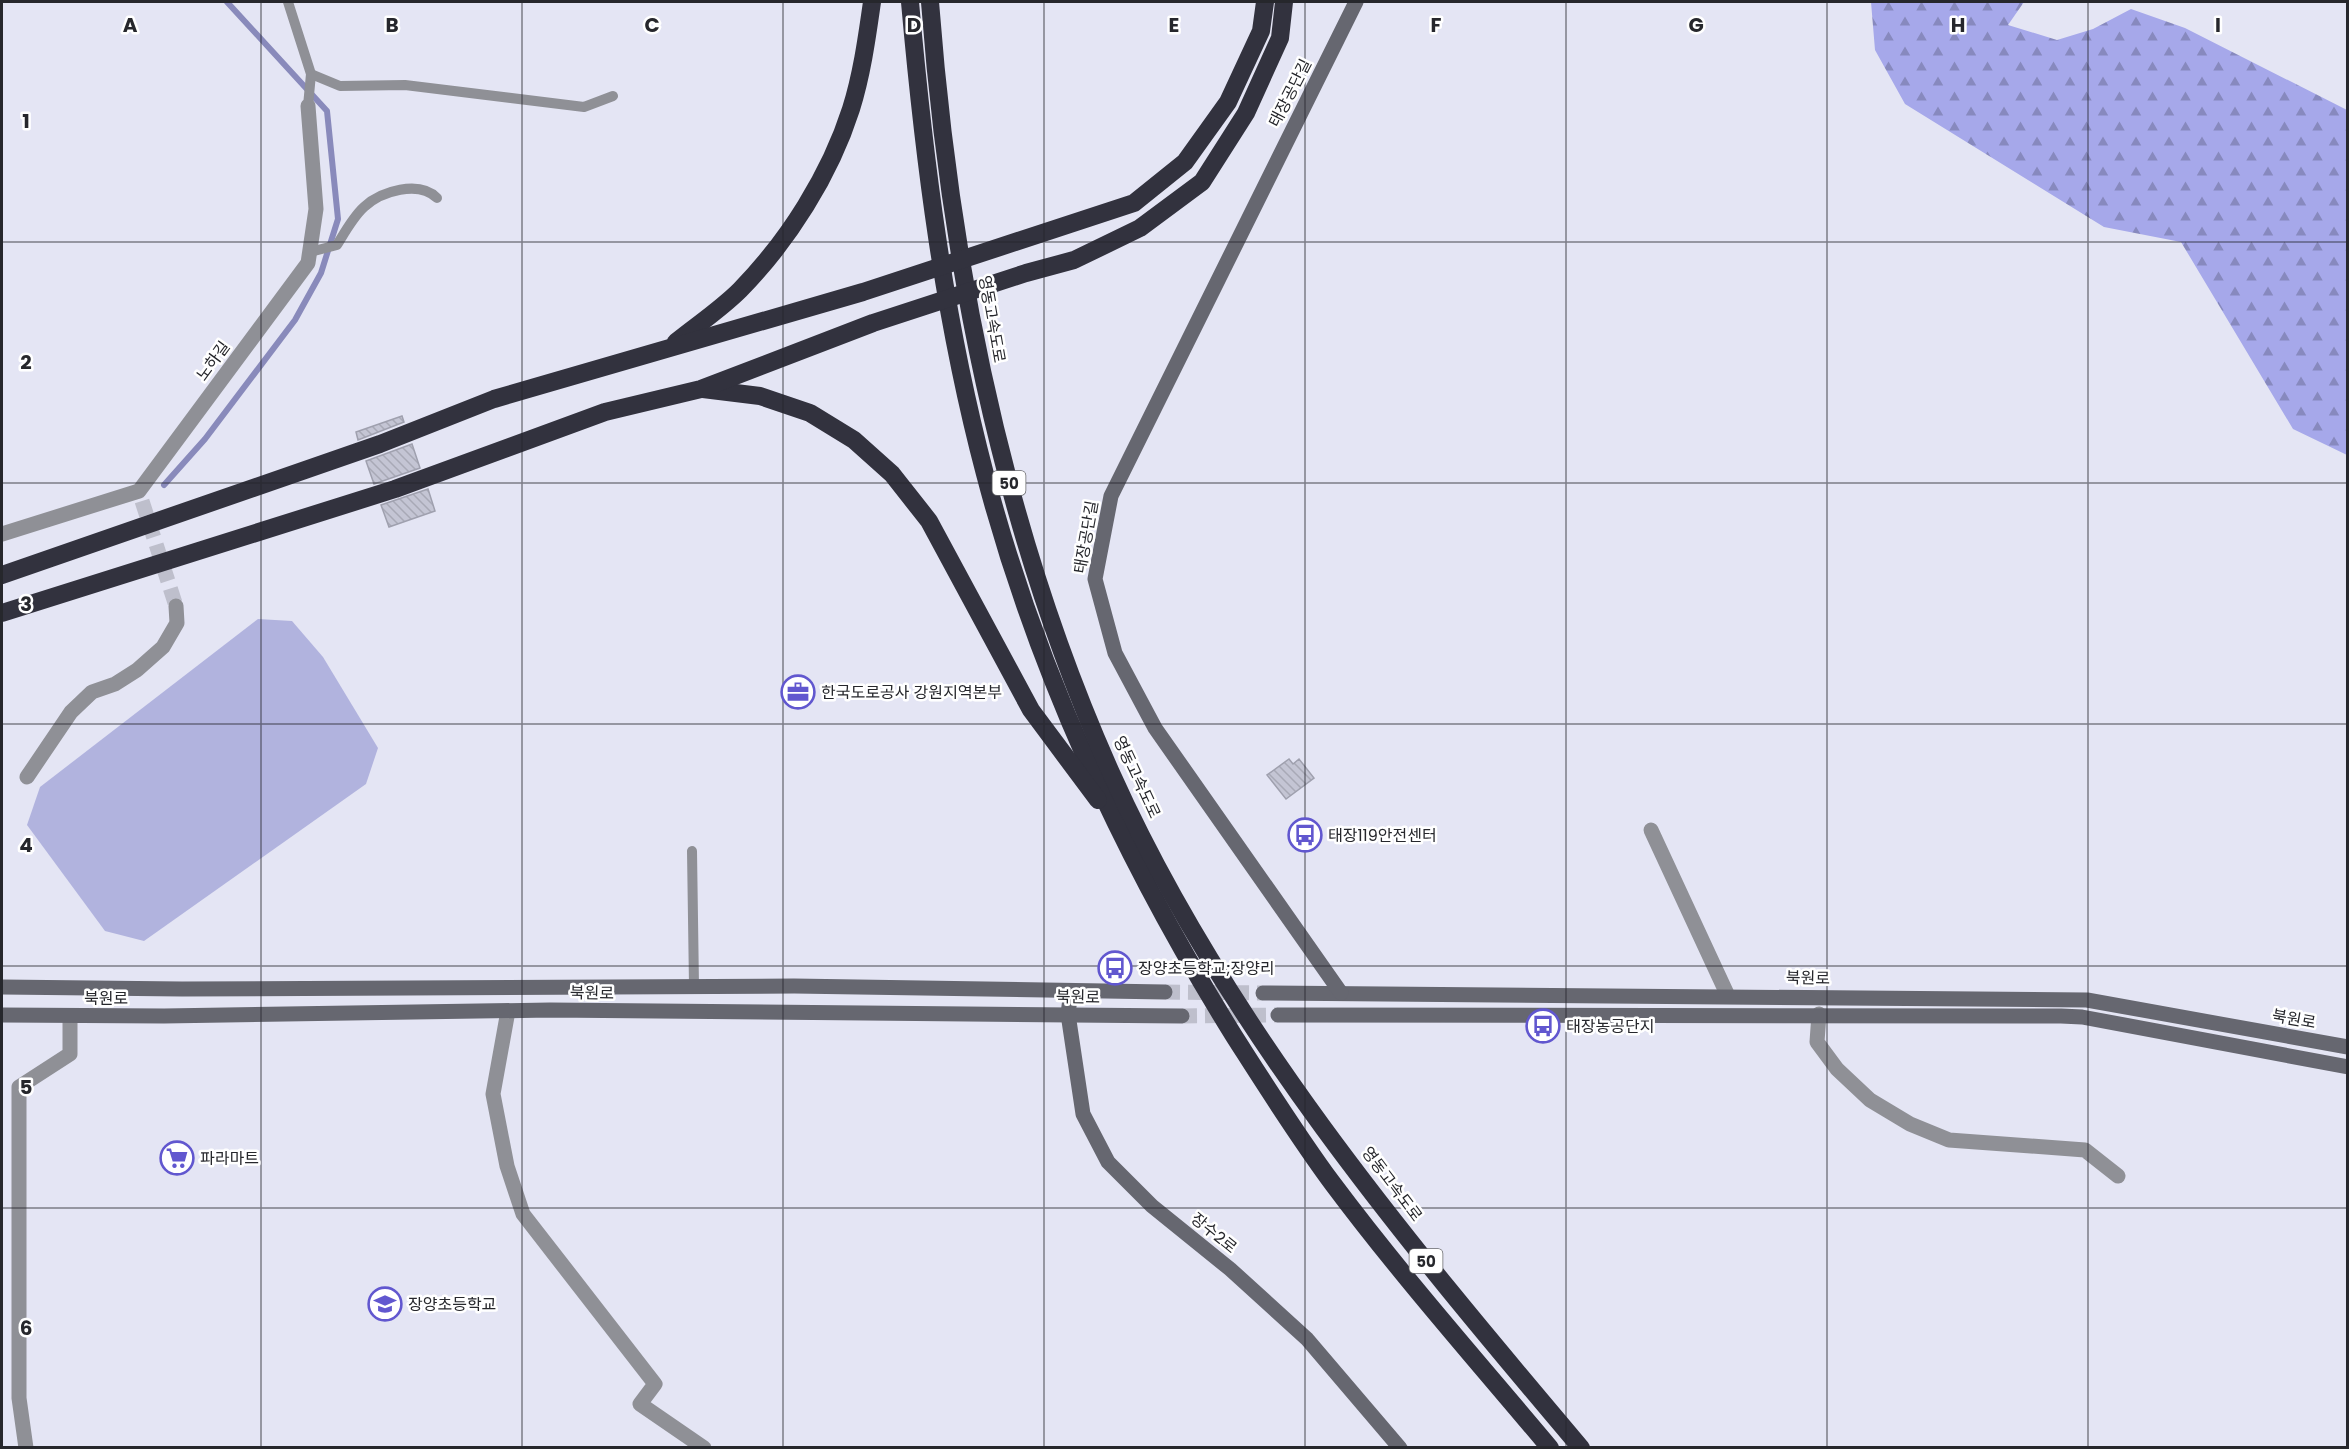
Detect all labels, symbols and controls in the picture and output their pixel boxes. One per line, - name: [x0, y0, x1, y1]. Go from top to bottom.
- text: A: [123, 11, 138, 39]
- text: B: [385, 11, 399, 39]
- text: C: [644, 11, 660, 39]
- text: D: [907, 11, 921, 39]
- text: E: [1169, 11, 1179, 39]
- text: F: [1431, 11, 1442, 39]
- text: G: [1688, 11, 1704, 39]
- text: H: [1951, 11, 1965, 39]
- text: I: [2215, 11, 2221, 39]
- street label: 태장공단길: [1263, 55, 1317, 131]
- text: 1: [22, 107, 30, 135]
- street label: 영동고속도로: [973, 274, 1011, 365]
- street label: 노하길: [191, 336, 235, 386]
- text: 2: [20, 348, 32, 376]
- road number: 50: [992, 471, 1026, 495]
- street label: 태장공단길: [1068, 499, 1104, 575]
- text: 3: [20, 590, 32, 618]
- office icon: 한국도로공사 강원지역본부: [780, 674, 816, 710]
- place label: 한국도로공사 강원지역본부: [821, 681, 1002, 704]
- street label: 영동고속도로: [1108, 732, 1166, 822]
- bus stop icon: 태장119안전센터: [1287, 817, 1323, 853]
- place label: 태장119안전센터: [1328, 824, 1437, 847]
- text: 4: [19, 831, 33, 859]
- bus stop icon: 장양초등학교;장양리: [1097, 950, 1133, 986]
- place label: 장양초등학교;장양리: [1138, 957, 1275, 980]
- street label: 북원로: [1786, 966, 1831, 990]
- street label: 북원로: [570, 981, 615, 1005]
- street label: 북원로: [1056, 985, 1101, 1009]
- street label: 북원로: [84, 987, 128, 1010]
- street label: 북원로: [2270, 1004, 2318, 1034]
- bus stop icon: 태장농공단지: [1525, 1008, 1561, 1044]
- place label: 태장농공단지: [1566, 1015, 1654, 1038]
- text: 5: [20, 1073, 33, 1101]
- supermarket icon: 파라마트: [159, 1140, 195, 1176]
- street label: 영동고속도로: [1356, 1142, 1428, 1226]
- place label: 파라마트: [200, 1147, 259, 1170]
- street label: 장수2로: [1186, 1207, 1242, 1259]
- road number: 50: [1410, 1249, 1442, 1273]
- school or university icon: 장양초등학교: [367, 1286, 403, 1322]
- place label: 장양초등학교: [408, 1293, 496, 1316]
- text: 6: [20, 1314, 32, 1342]

